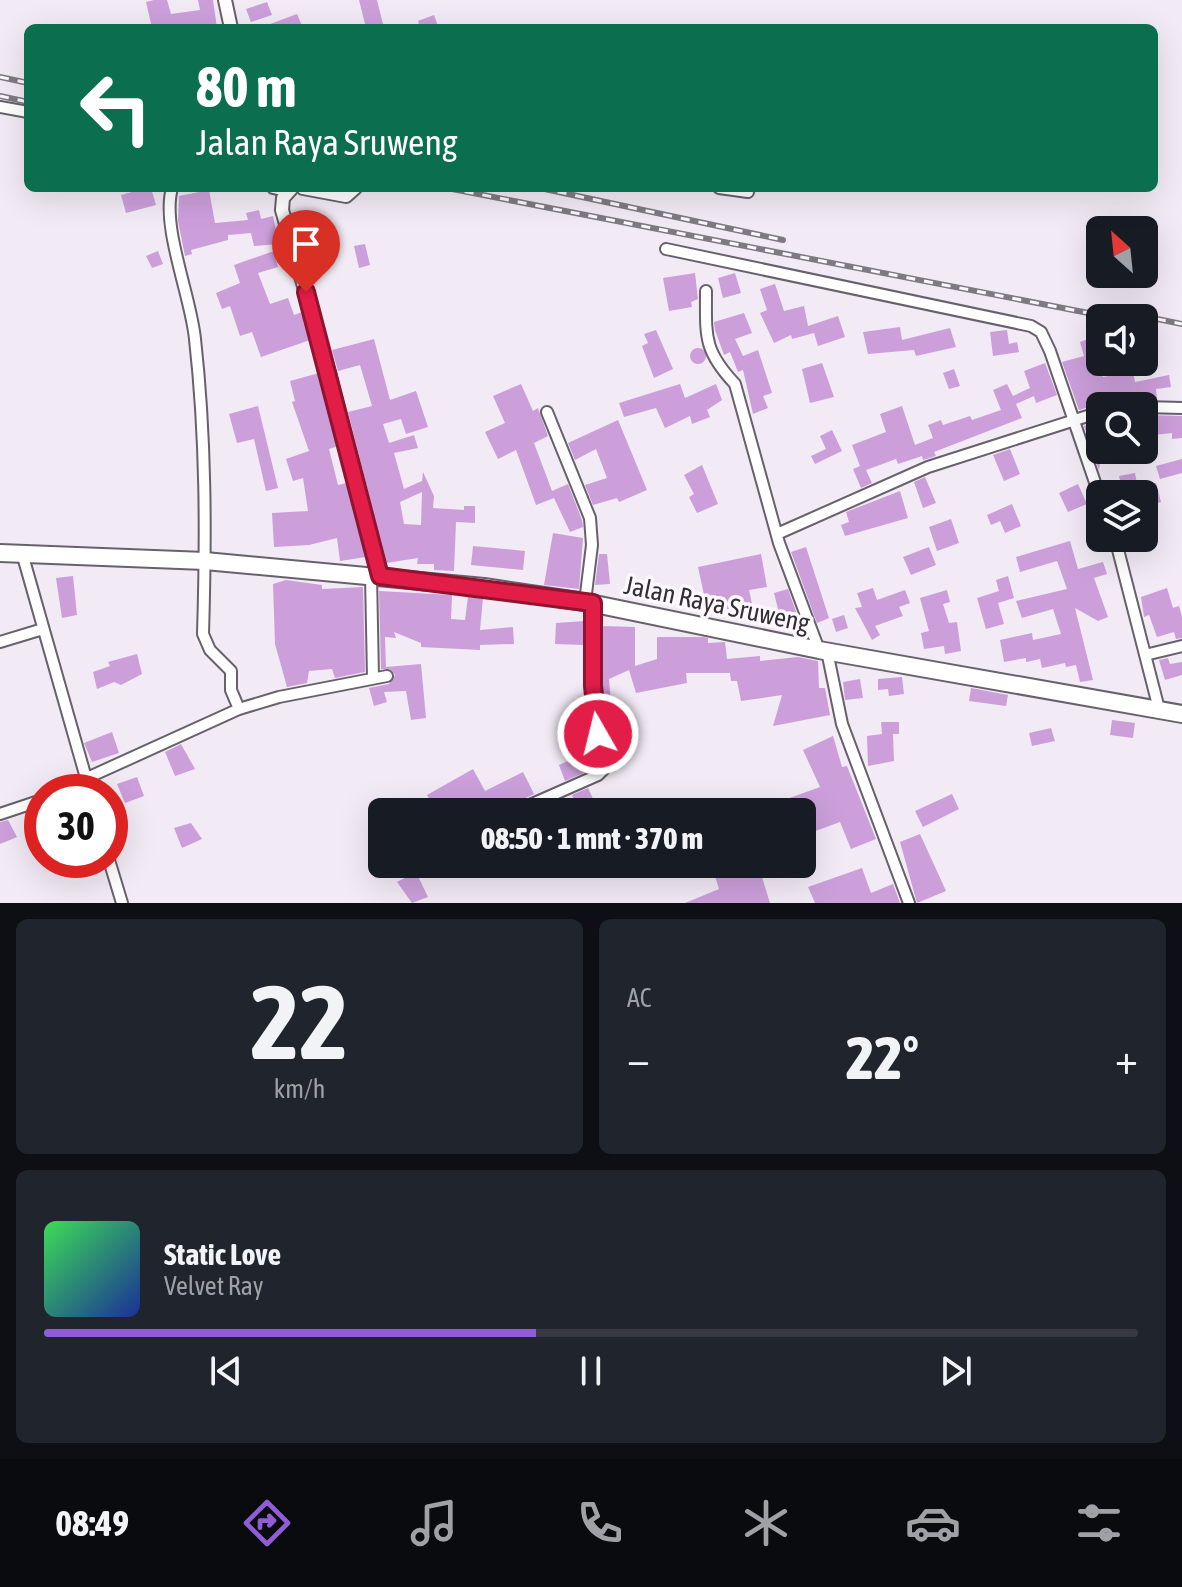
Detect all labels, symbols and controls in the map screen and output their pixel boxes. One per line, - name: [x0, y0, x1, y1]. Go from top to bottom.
- text: 80 m: [196, 55, 297, 119]
- icon: left: [64, 56, 168, 160]
- text: Jalan Raya Sruweng: [196, 121, 457, 163]
- pin: [272, 210, 340, 292]
- north arrow: [1086, 216, 1158, 288]
- map controls: [1086, 216, 1158, 552]
- icon: arrive: [284, 222, 328, 266]
- button: sound: [1086, 304, 1158, 376]
- button: search: [1086, 392, 1158, 464]
- button: layers: [1086, 480, 1158, 552]
- street label: Jalan Raya Sruweng: [622, 570, 813, 638]
- position arrow: [556, 692, 640, 776]
- speed limit sign: 30: [24, 774, 128, 878]
- text: 08:50 · 1 mnt · 370 m: [481, 821, 703, 855]
- text: 22: [251, 962, 348, 1081]
- text: AC: [627, 983, 651, 1013]
- text: 22°: [846, 1023, 919, 1092]
- text: −: [627, 1033, 650, 1083]
- text: +: [1115, 1033, 1138, 1083]
- text: km/h: [274, 1074, 325, 1104]
- text: Static Love: [164, 1237, 281, 1271]
- text: Velvet Ray: [164, 1271, 264, 1301]
- icon: previous: [204, 1349, 248, 1393]
- icon: pause: [569, 1349, 613, 1393]
- icon: next: [934, 1349, 978, 1393]
- icon: directions: [239, 1495, 295, 1551]
- icon: music: [406, 1495, 462, 1551]
- icon: phone: [572, 1495, 628, 1551]
- icon: climate: [738, 1495, 794, 1551]
- icon: car: [905, 1495, 961, 1551]
- icon: filters: [1071, 1495, 1127, 1551]
- text: 08:49: [55, 1502, 129, 1544]

